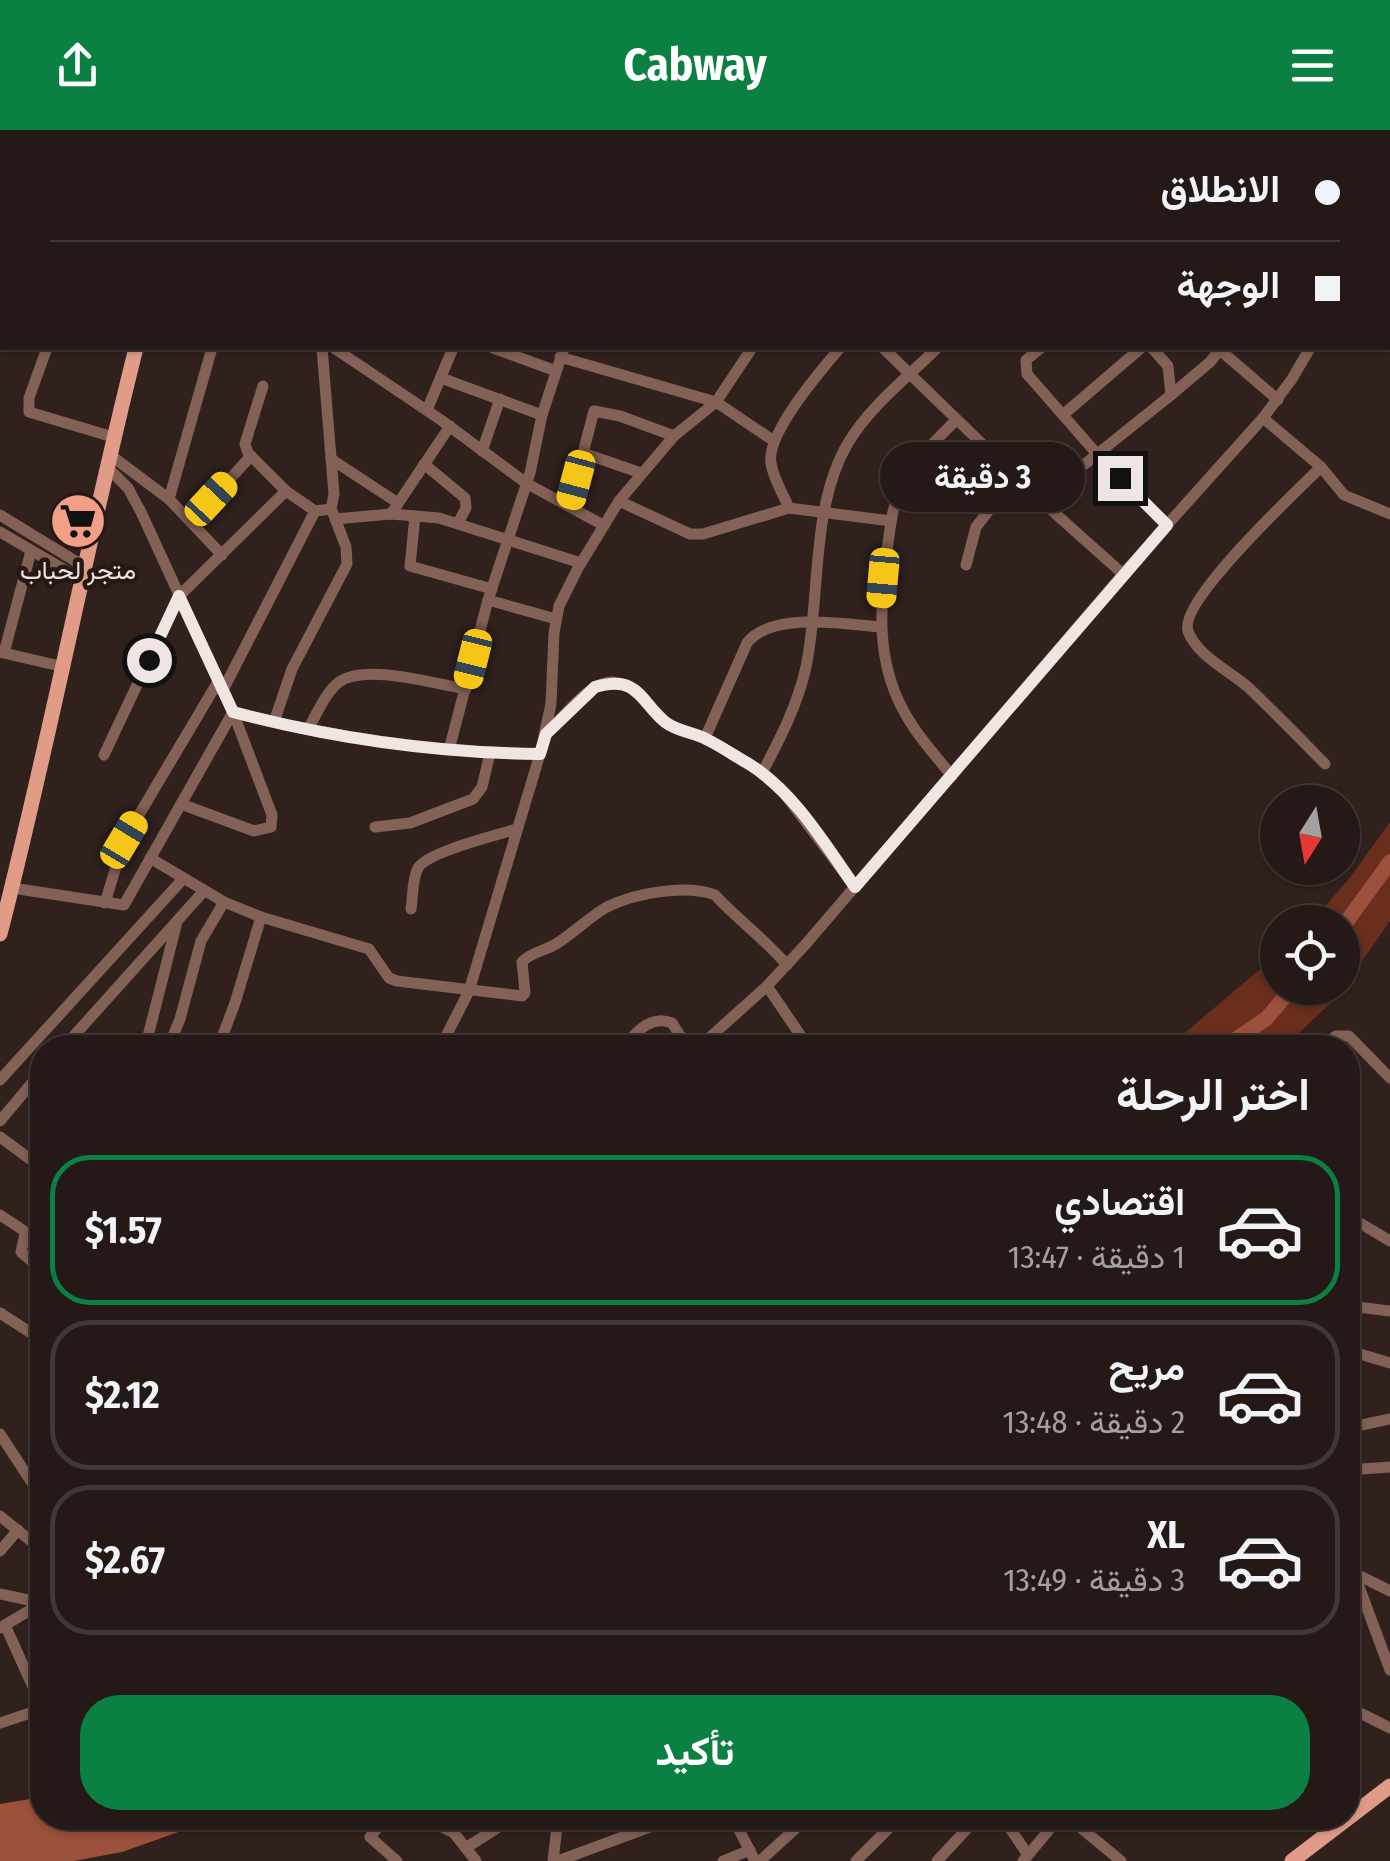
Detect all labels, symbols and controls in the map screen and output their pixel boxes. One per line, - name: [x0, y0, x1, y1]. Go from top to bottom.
- icon: share: [50, 38, 105, 93]
- text: Cabway: [623, 38, 767, 92]
- icon: menu: [1285, 38, 1340, 93]
- text: الانطلاق: [1161, 166, 1280, 212]
- text: الوجهة: [1177, 262, 1280, 308]
- callout: 3 دقيقة: [880, 443, 1085, 513]
- car: [554, 447, 598, 513]
- route end: [1098, 456, 1143, 501]
- text: 3 دقيقة: [934, 458, 1031, 496]
- car: [180, 467, 242, 531]
- supermarket icon: متجر لحباب: [48, 491, 108, 551]
- car: [865, 547, 901, 609]
- place label: متجر لحباب: [20, 556, 136, 586]
- car: [451, 626, 495, 692]
- route start: [127, 638, 172, 683]
- north arrow: [1260, 785, 1360, 885]
- map controls: [1260, 785, 1360, 1005]
- car: [96, 807, 152, 873]
- button: locate: [1260, 905, 1360, 1005]
- text: اختر الرحلة: [1116, 1068, 1310, 1122]
- text: اقتصادي: [1054, 1179, 1185, 1225]
- icon: car: [1215, 1185, 1305, 1275]
- text: $1.57: [85, 1207, 162, 1253]
- text: 1 دقيقة · 13:47: [1008, 1238, 1185, 1276]
- text: مريح: [1109, 1344, 1185, 1390]
- icon: car: [1215, 1350, 1305, 1440]
- text: $2.12: [85, 1372, 160, 1418]
- text: 2 دقيقة · 13:48: [1002, 1403, 1185, 1441]
- text: XL: [1147, 1512, 1185, 1558]
- icon: car: [1215, 1515, 1305, 1605]
- text: $2.67: [85, 1537, 165, 1583]
- text: 3 دقيقة · 13:49: [1003, 1561, 1185, 1599]
- button: تأكيد: [80, 1695, 1310, 1810]

